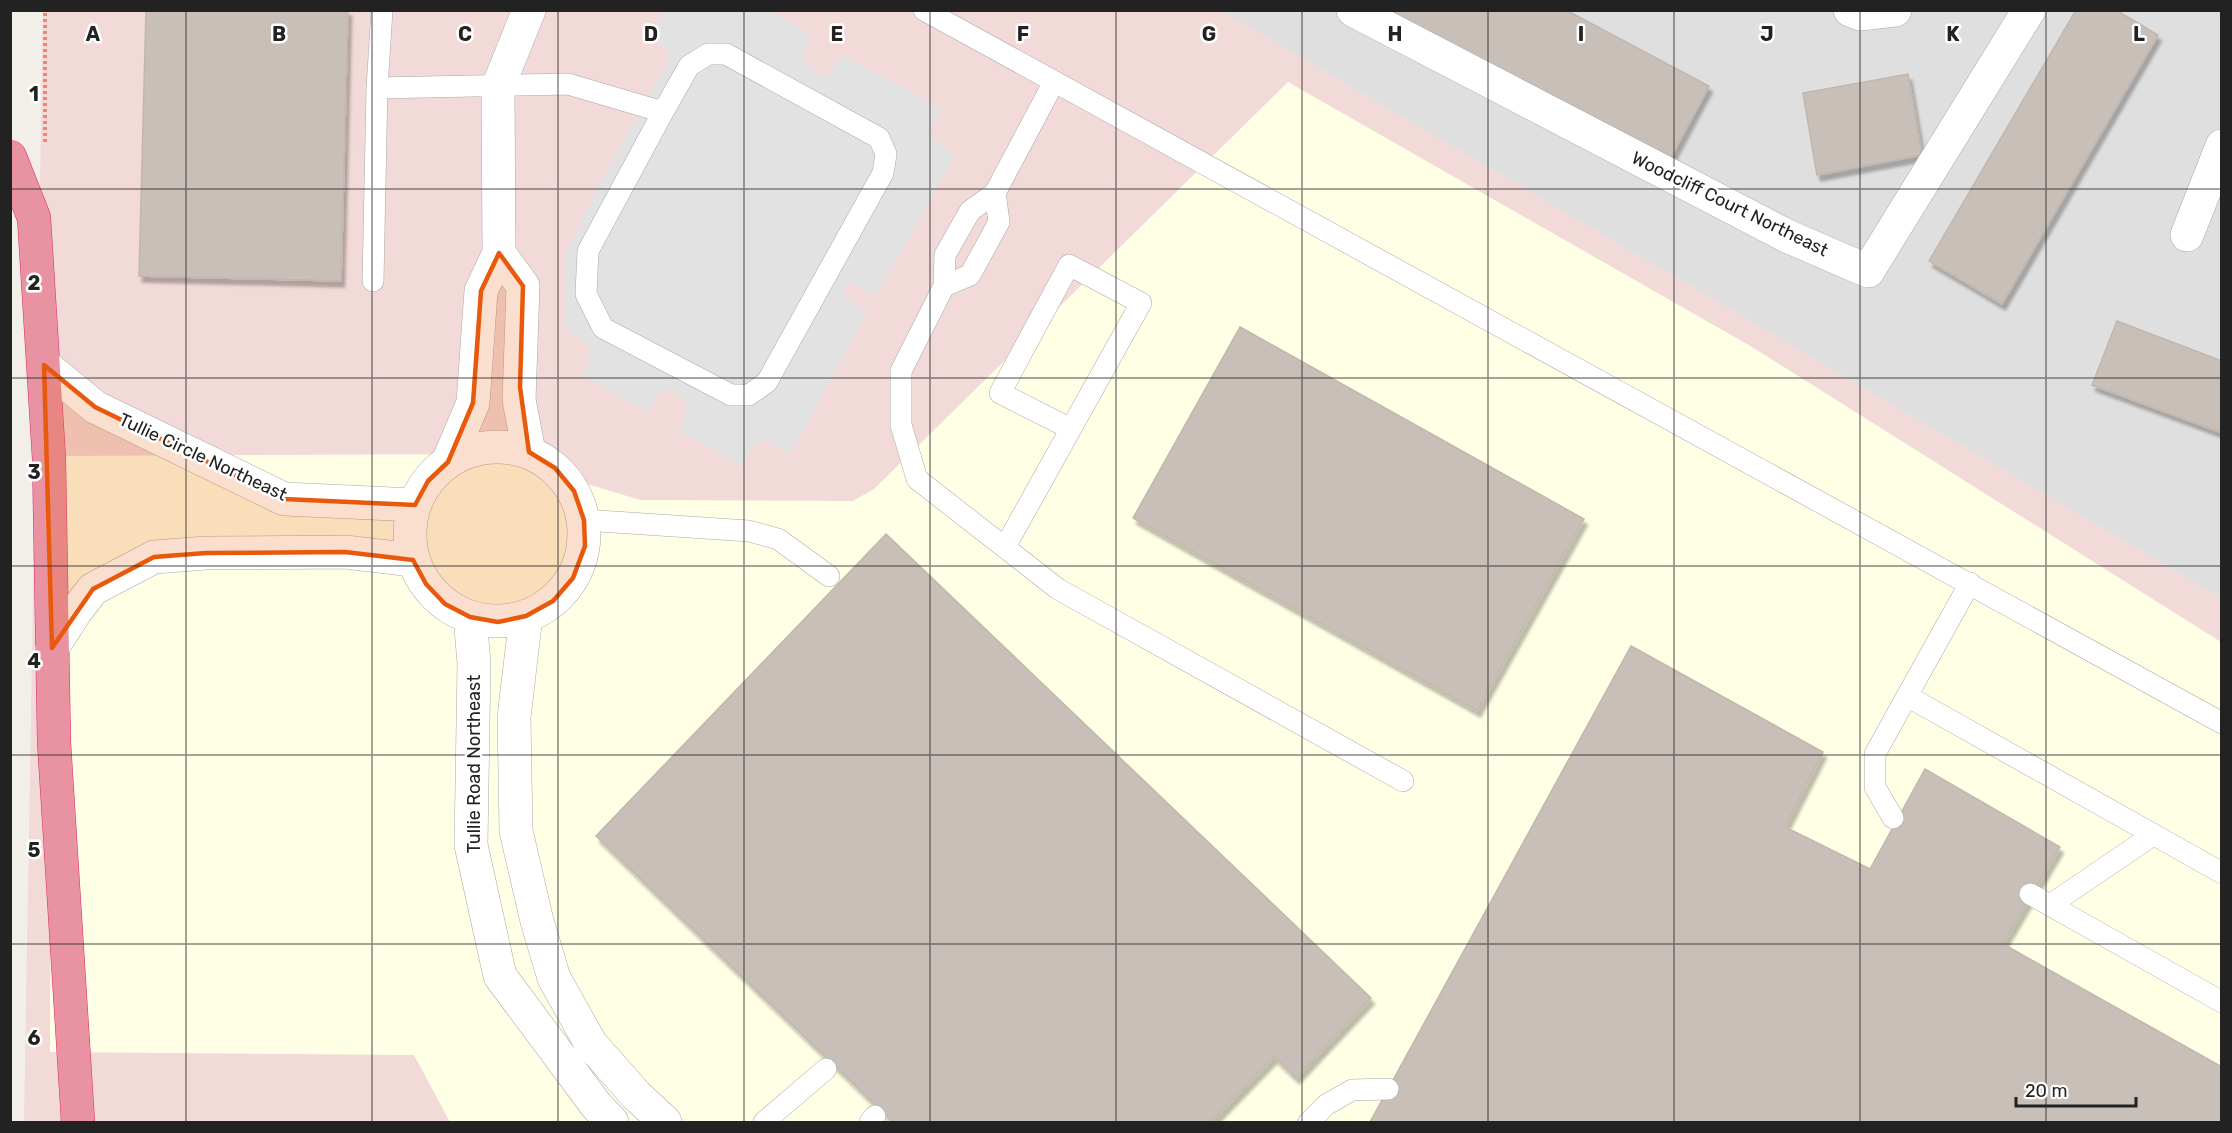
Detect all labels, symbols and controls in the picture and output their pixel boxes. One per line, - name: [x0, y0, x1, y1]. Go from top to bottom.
- text: A: [86, 22, 101, 46]
- text: B: [272, 22, 286, 46]
- text: C: [458, 22, 472, 46]
- text: D: [644, 22, 658, 46]
- text: E: [831, 22, 843, 46]
- text: F: [1017, 22, 1029, 46]
- text: G: [1202, 22, 1216, 46]
- text: H: [1388, 22, 1402, 46]
- text: I: [1578, 22, 1584, 46]
- text: J: [1760, 22, 1774, 46]
- text: K: [1946, 22, 1960, 46]
- text: L: [2133, 22, 2145, 46]
- text: 1: [29, 82, 39, 106]
- street label: Woodcliff Court Northeast: [1628, 147, 1832, 261]
- text: 2: [28, 271, 41, 295]
- street label: Tullie Circle Northeast: [115, 408, 291, 506]
- text: 3: [27, 460, 41, 484]
- text: 4: [27, 649, 41, 673]
- street label: Tullie Road Northeast: [463, 675, 485, 853]
- text: 5: [28, 838, 41, 862]
- text: 6: [27, 1026, 41, 1050]
- scale bar: [2016, 1070, 2136, 1108]
- text: 20 m: [2025, 1080, 2067, 1102]

